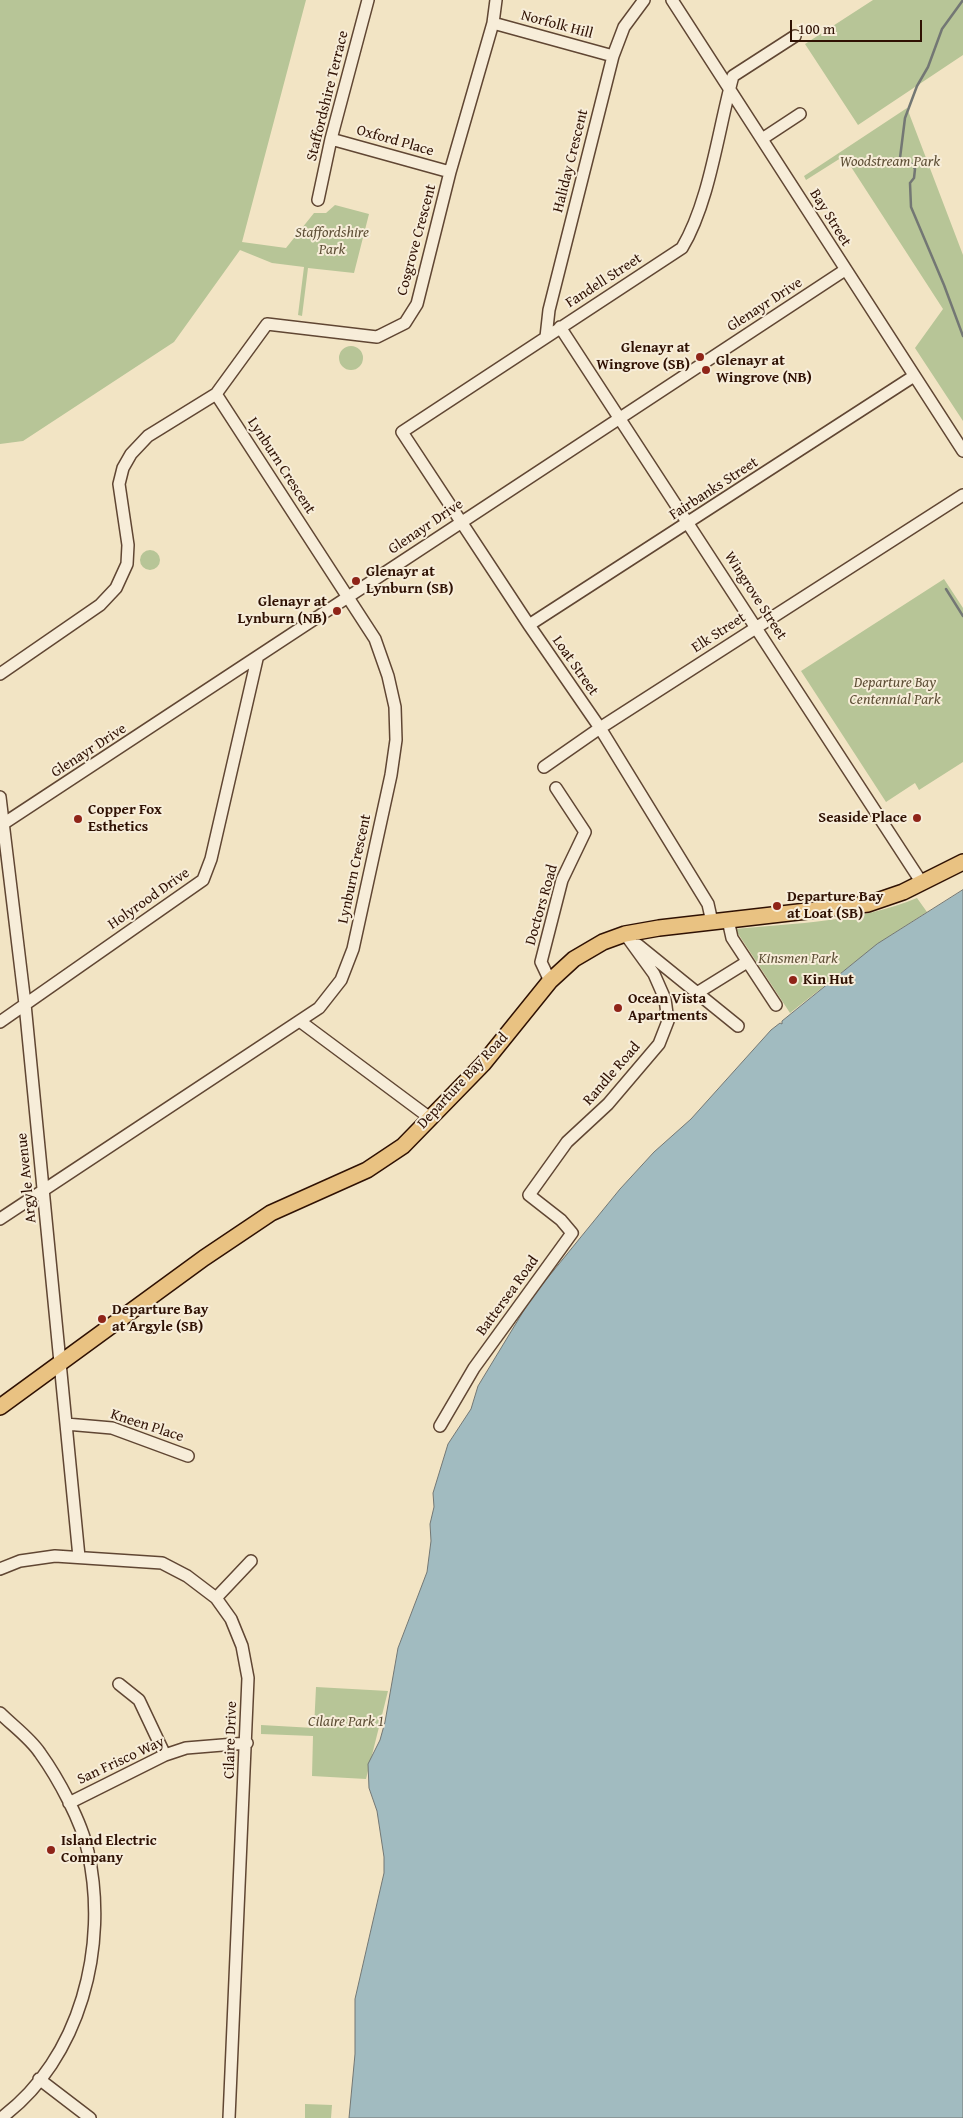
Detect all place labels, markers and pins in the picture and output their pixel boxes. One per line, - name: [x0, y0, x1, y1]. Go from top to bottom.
- place label: Glenayr at Wingrove (SB): [596, 339, 690, 374]
- marker: Glenayr at Wingrove (SB): [694, 351, 706, 363]
- place label: Glenayr at Wingrove (NB): [716, 352, 812, 387]
- marker: Glenayr at Wingrove (NB): [700, 364, 712, 376]
- place label: Glenayr at Lynburn (SB): [366, 563, 453, 598]
- marker: Glenayr at Lynburn (SB): [350, 575, 362, 587]
- place label: Glenayr at Lynburn (NB): [237, 593, 327, 628]
- marker: Glenayr at Lynburn (NB): [331, 605, 343, 617]
- place label: Copper Fox Esthetics: [88, 801, 162, 836]
- place label: Seaside Place: [818, 809, 907, 827]
- marker: Seaside Place: [911, 812, 923, 824]
- marker: Copper Fox Esthetics: [72, 813, 84, 825]
- place label: Departure Bay at Loat (SB): [787, 888, 884, 923]
- marker: Departure Bay at Loat (SB): [771, 900, 783, 912]
- place label: Kin Hut: [803, 971, 854, 989]
- marker: Kin Hut: [787, 974, 799, 986]
- place label: Ocean Vista Apartments: [628, 990, 708, 1025]
- marker: Ocean Vista Apartments: [612, 1002, 624, 1014]
- place label: Departure Bay at Argyle (SB): [112, 1301, 209, 1336]
- marker: Departure Bay at Argyle (SB): [96, 1313, 108, 1325]
- place label: Island Electric Company: [61, 1832, 157, 1867]
- marker: Island Electric Company: [45, 1844, 57, 1856]

